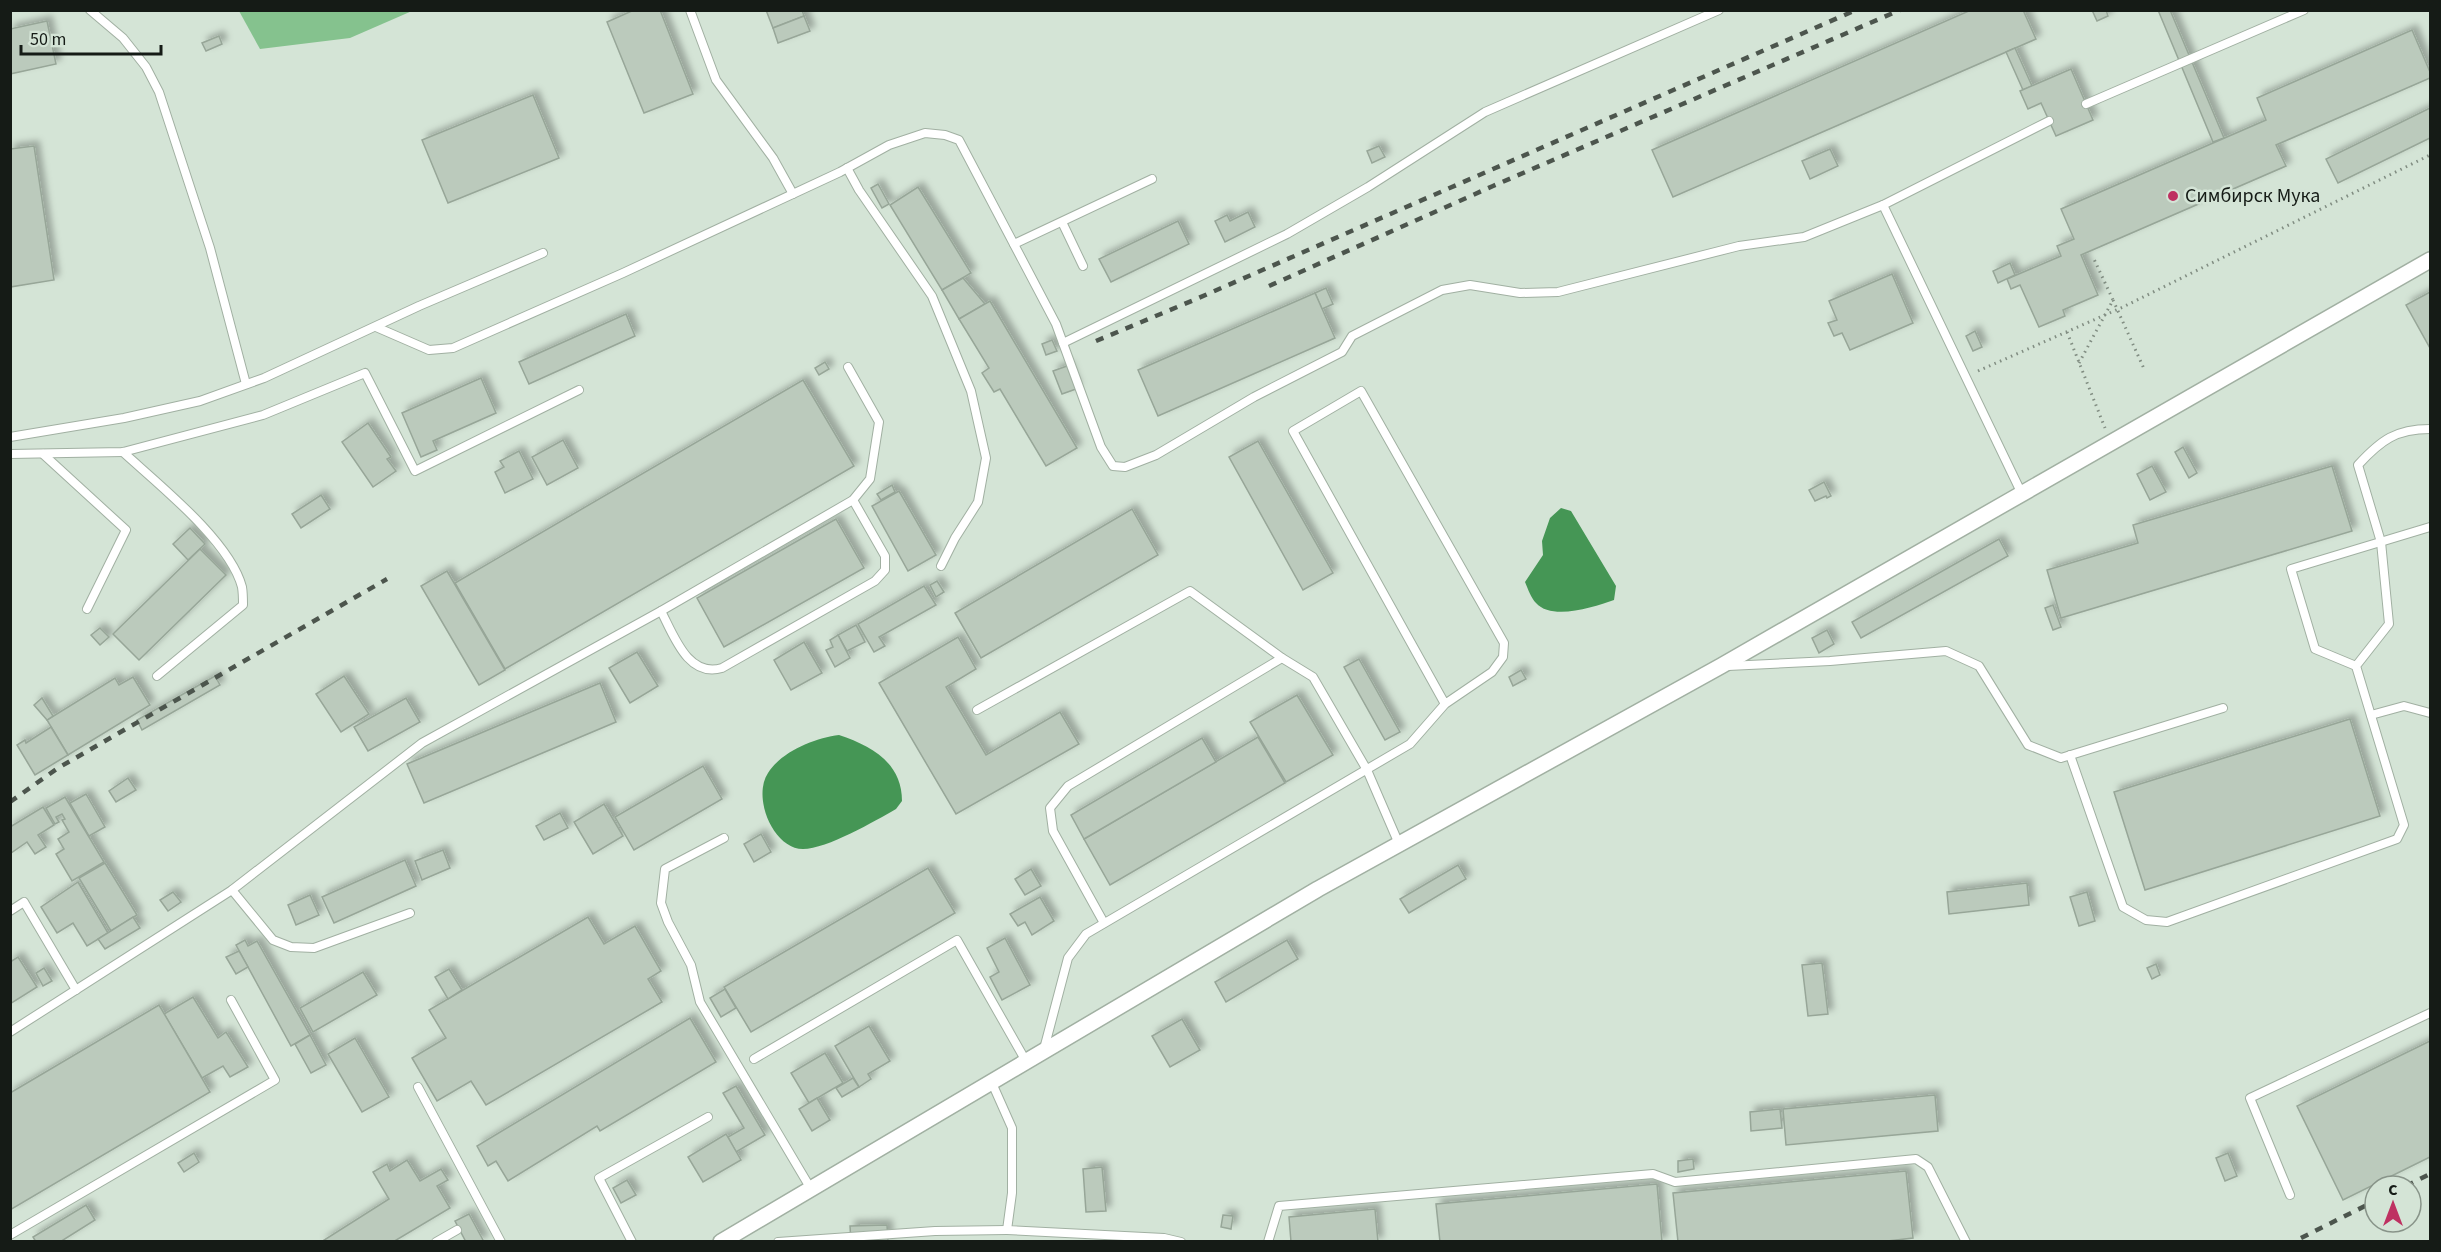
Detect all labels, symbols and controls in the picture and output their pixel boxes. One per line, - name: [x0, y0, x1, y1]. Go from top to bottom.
- scale bar: [21, 18, 160, 56]
- text: 50 m: [30, 27, 66, 52]
- place label: Симбирск Мука: [2185, 182, 2320, 210]
- marker: Симбирск Мука: [2166, 189, 2180, 203]
- north arrow: [2363, 1174, 2423, 1234]
- text: С: [2388, 1179, 2398, 1201]

